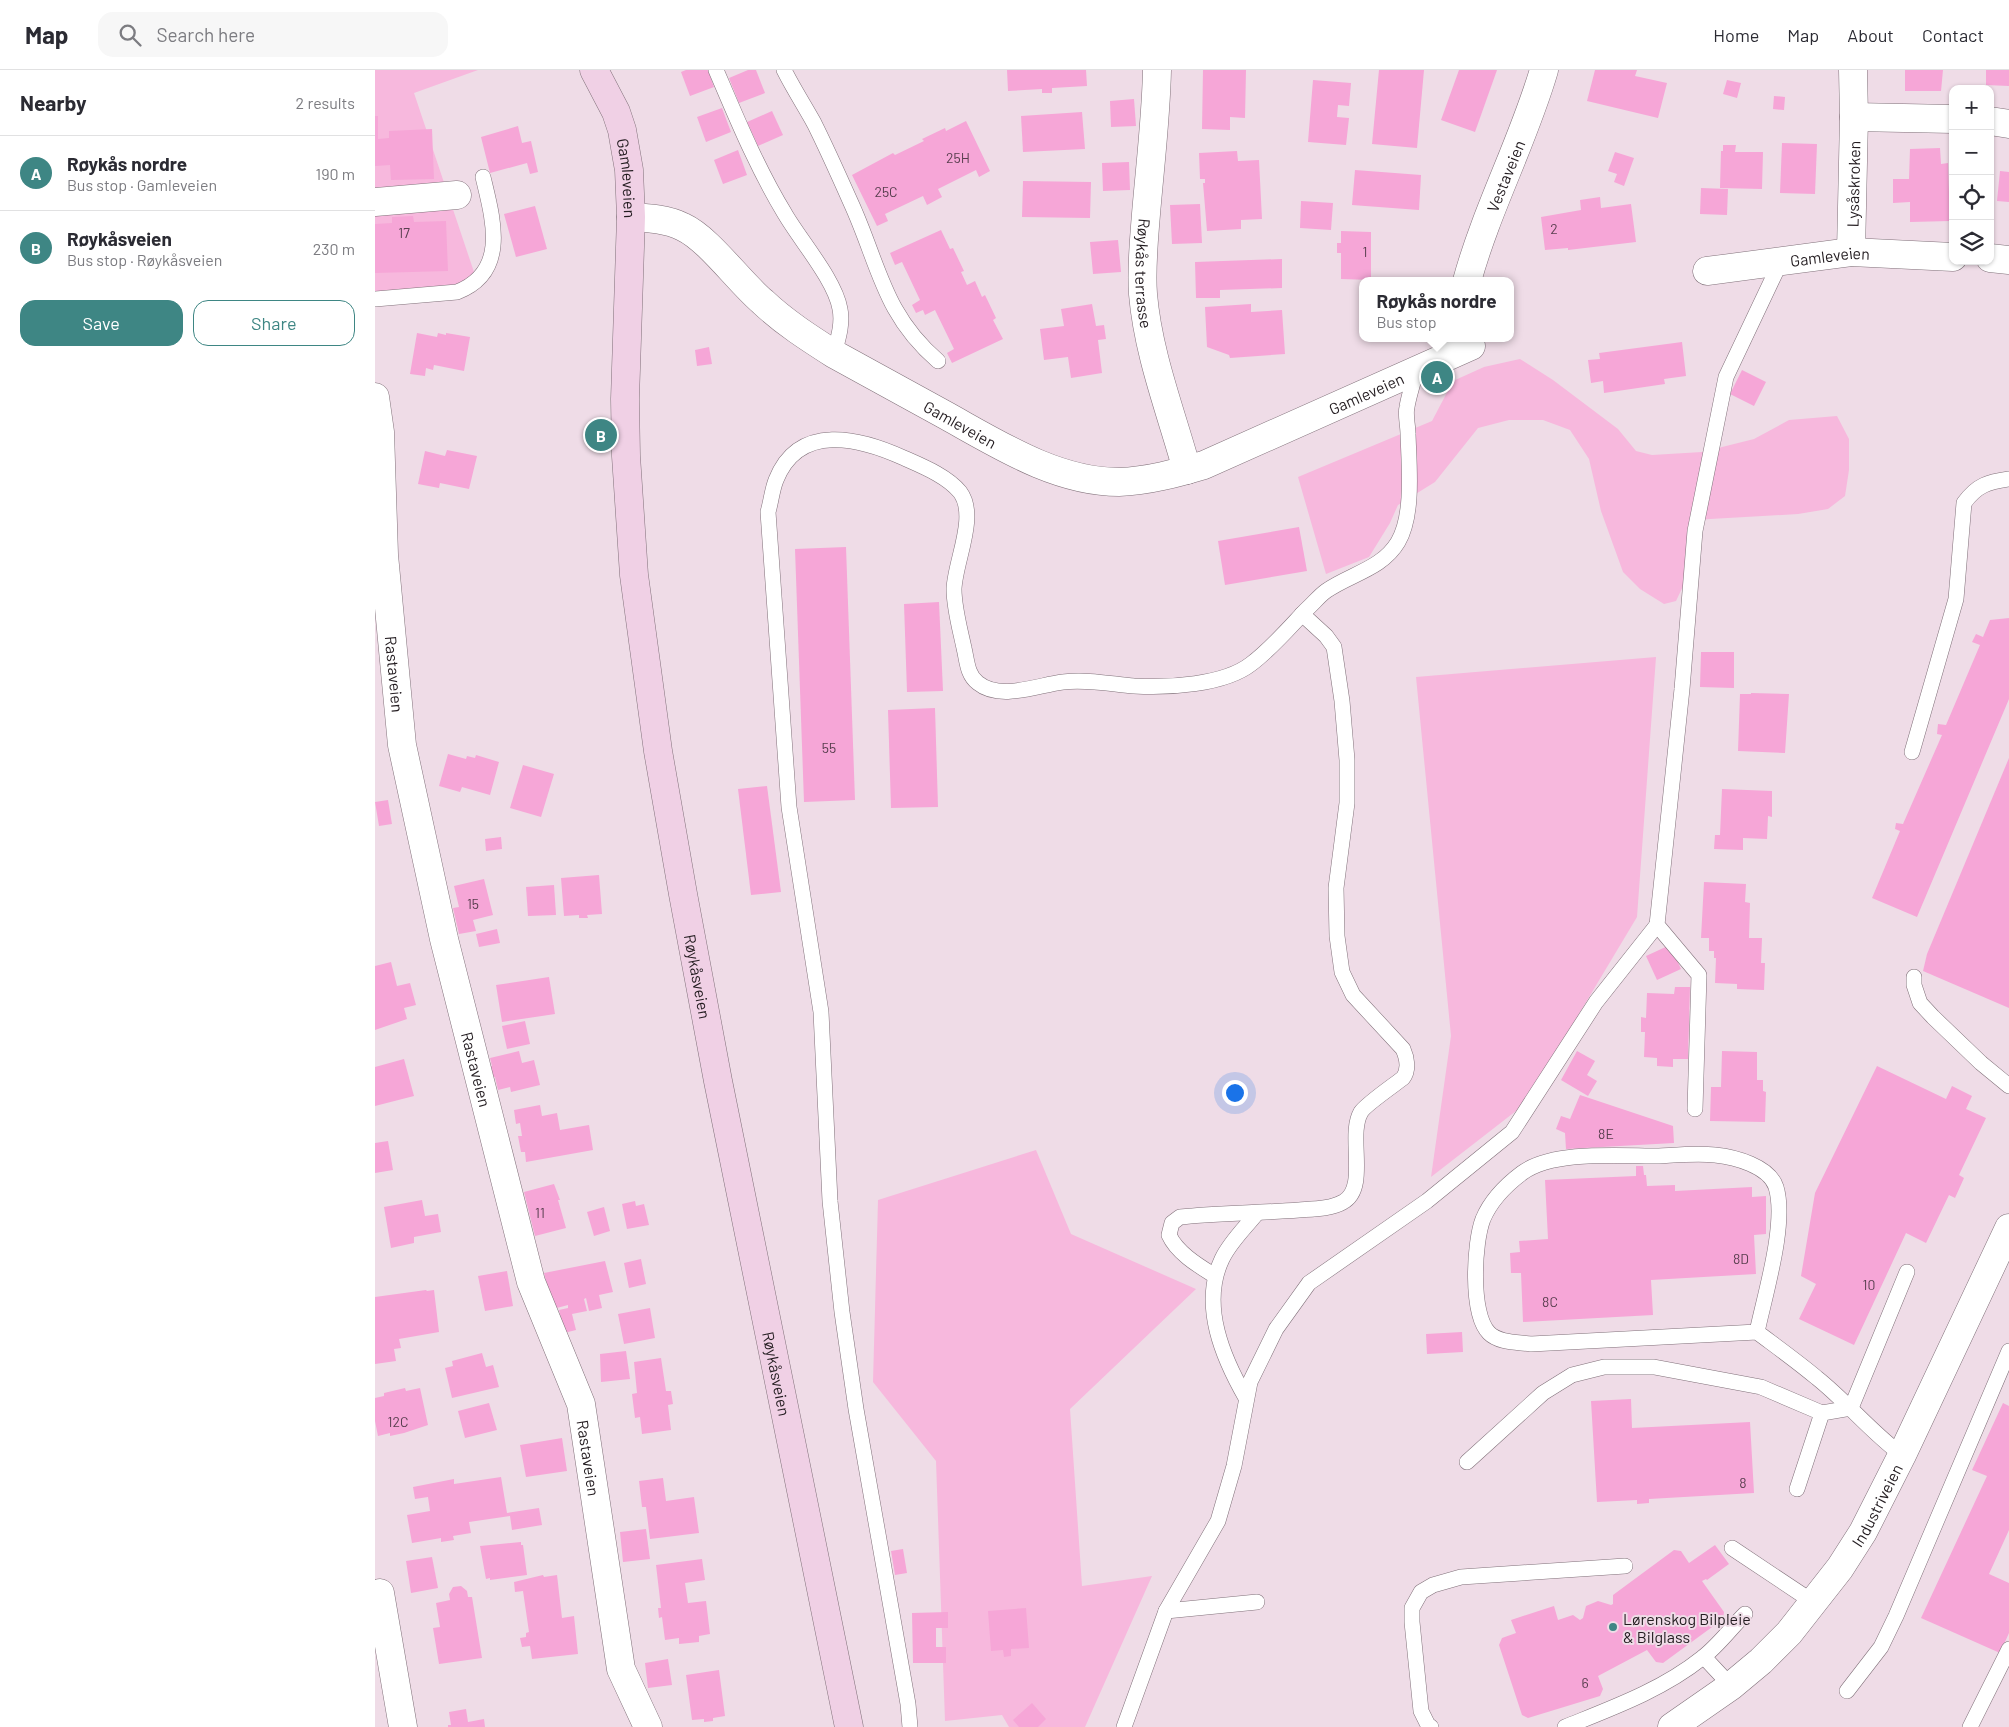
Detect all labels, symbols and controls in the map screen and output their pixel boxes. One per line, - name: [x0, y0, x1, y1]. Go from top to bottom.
- search box: [98, 12, 448, 57]
- text: Map: [25, 20, 68, 49]
- icon: search: [116, 21, 144, 49]
- text: Search here: [156, 23, 255, 46]
- text: Home: [1713, 24, 1759, 46]
- text: Map: [1787, 24, 1819, 46]
- text: About: [1847, 24, 1894, 46]
- text: Contact: [1922, 24, 1984, 46]
- map controls: [1949, 85, 1994, 265]
- button: +: [1949, 85, 1994, 130]
- text: Nearby: [20, 90, 86, 115]
- text: 2 results: [296, 93, 355, 112]
- button: −: [1949, 130, 1994, 175]
- street label: Gamleveien: [614, 137, 641, 218]
- street label: Vestaveien: [1482, 137, 1528, 214]
- street label: Lysåskroken: [1842, 140, 1863, 228]
- house number: 25H: [946, 149, 970, 166]
- text: Røykås nordre: [67, 152, 187, 175]
- text: A: [31, 164, 41, 183]
- text: 190 m: [316, 164, 355, 183]
- text: Bus stop · Gamleveien: [67, 175, 217, 194]
- button: locate: [1949, 175, 1994, 220]
- house number: 25C: [874, 183, 898, 200]
- street label: Røykås terrasse: [1133, 218, 1157, 330]
- house number: 2: [1550, 220, 1558, 237]
- button: layers: [1949, 220, 1994, 265]
- house number: 17: [398, 224, 410, 241]
- text: Røykåsveien: [67, 227, 172, 250]
- text: B: [31, 239, 41, 258]
- text: 230 m: [313, 239, 355, 258]
- street label: Gamleveien: [1789, 242, 1870, 269]
- house number: 1: [1363, 243, 1367, 260]
- text: Bus stop · Røykåsveien: [67, 250, 222, 269]
- popup: [1359, 277, 1514, 342]
- text: Røykås nordre: [1376, 289, 1497, 312]
- button: Save: [20, 300, 183, 346]
- button: Share: [193, 300, 355, 346]
- text: Bus stop: [1376, 312, 1436, 331]
- pin: A: [1421, 358, 1453, 396]
- street label: Gamleveien: [1325, 368, 1406, 418]
- street label: Gamleveien: [921, 396, 1000, 452]
- pin: B: [585, 416, 617, 454]
- street label: Rastaveien: [382, 635, 408, 713]
- house number: 55: [822, 739, 836, 756]
- house number: 15: [467, 895, 479, 912]
- street label: Røykåsveien: [681, 933, 716, 1020]
- street label: Rastaveien: [458, 1030, 496, 1109]
- your location: [1222, 1080, 1248, 1106]
- house number: 8E: [1598, 1125, 1614, 1142]
- house number: 11: [535, 1204, 545, 1221]
- house number: 8D: [1733, 1250, 1749, 1267]
- house number: 10: [1863, 1276, 1875, 1293]
- house number: 8C: [1542, 1293, 1558, 1310]
- street label: Røykåsveien: [760, 1330, 795, 1417]
- house number: 12C: [388, 1413, 408, 1430]
- street label: Rastaveien: [574, 1419, 604, 1497]
- street label: Industriveien: [1847, 1460, 1906, 1550]
- house number: 8: [1739, 1474, 1747, 1491]
- place label: Lørenskog Bilpleie & Bilglass: [1623, 1609, 1751, 1646]
- marker: Lørenskog Bilpleie & Bilglass: [1607, 1621, 1619, 1633]
- house number: 6: [1581, 1674, 1589, 1691]

